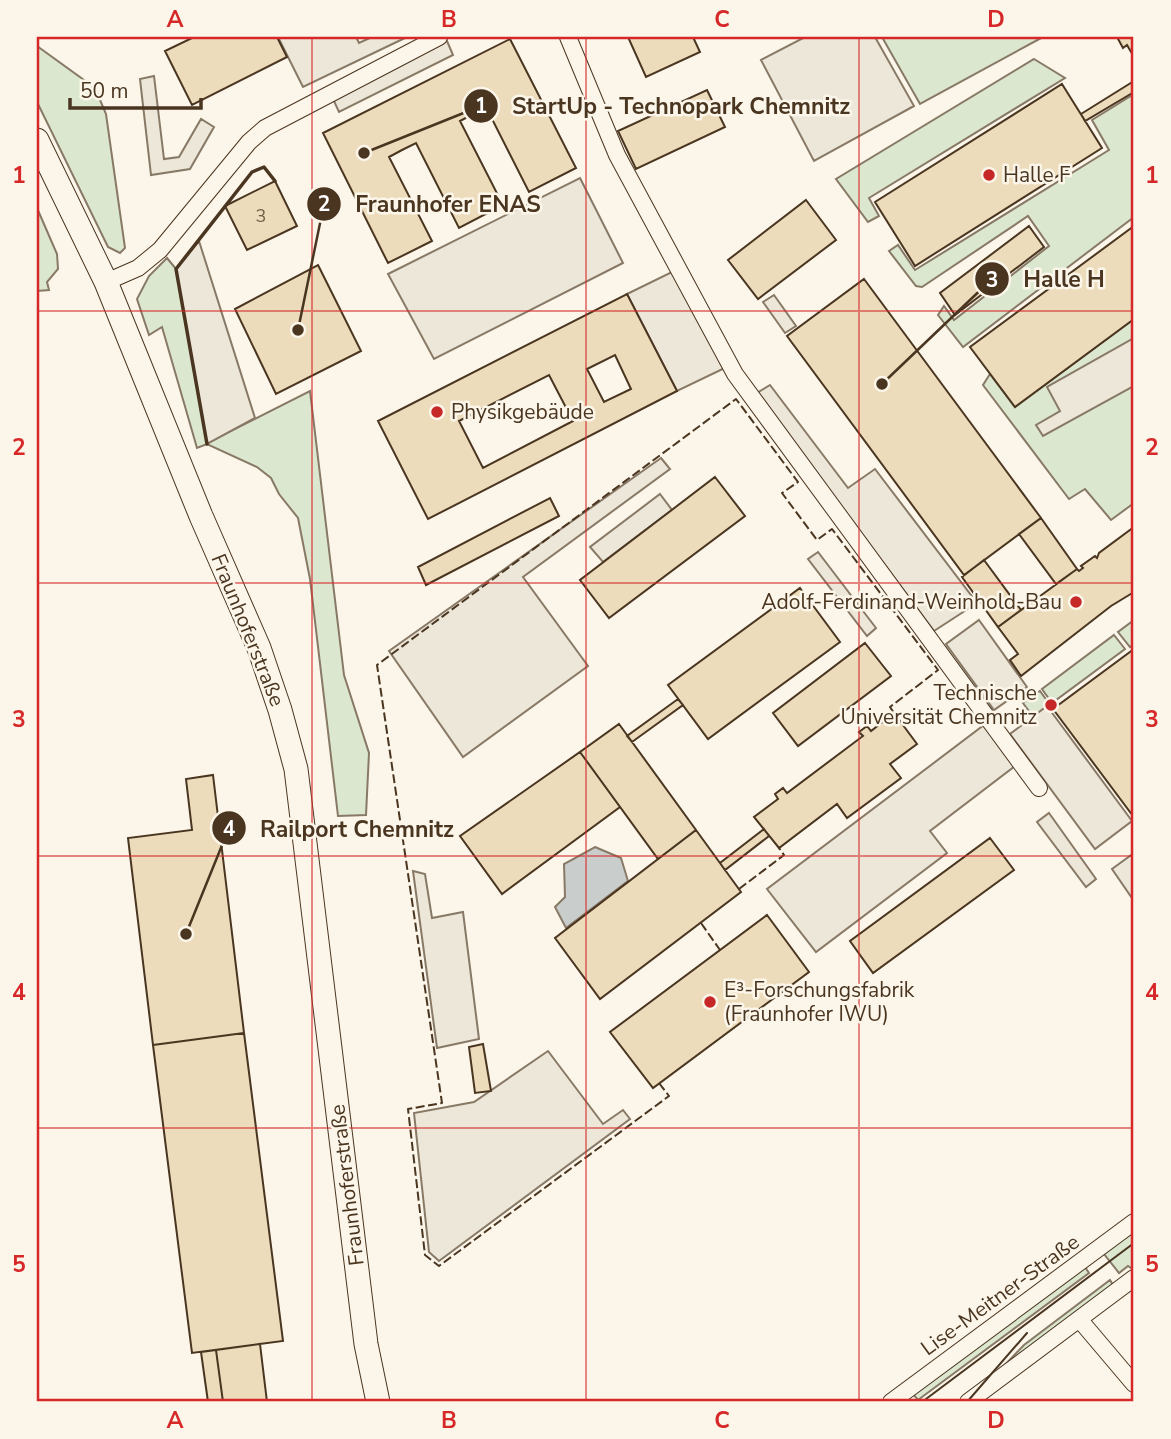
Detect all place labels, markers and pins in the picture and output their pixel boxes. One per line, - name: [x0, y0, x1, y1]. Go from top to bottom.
- callout: StartUp - Technopark Chemnitz: [463, 84, 864, 128]
- place label: Halle F: [1003, 161, 1071, 189]
- marker: Halle F: [981, 167, 997, 183]
- callout: Fraunhofer ENAS: [306, 182, 555, 226]
- callout: Halle H: [974, 257, 1119, 301]
- place label: Physikgebäude: [451, 398, 594, 426]
- marker: Physikgebäude: [429, 404, 445, 420]
- place label: Adolf-Ferdinand-Weinhold-Bau: [761, 588, 1062, 616]
- marker: Adolf-Ferdinand-Weinhold-Bau: [1068, 594, 1084, 610]
- place label: Technische Universität Chemnitz: [840, 679, 1037, 731]
- marker: Technische Universität Chemnitz: [1043, 697, 1059, 713]
- callout: Railport Chemnitz: [211, 806, 468, 850]
- place label: E³-Forschungsfabrik (Fraunhofer IWU): [724, 976, 915, 1028]
- marker: E³-Forschungsfabrik (Fraunhofer IWU): [702, 994, 718, 1010]

